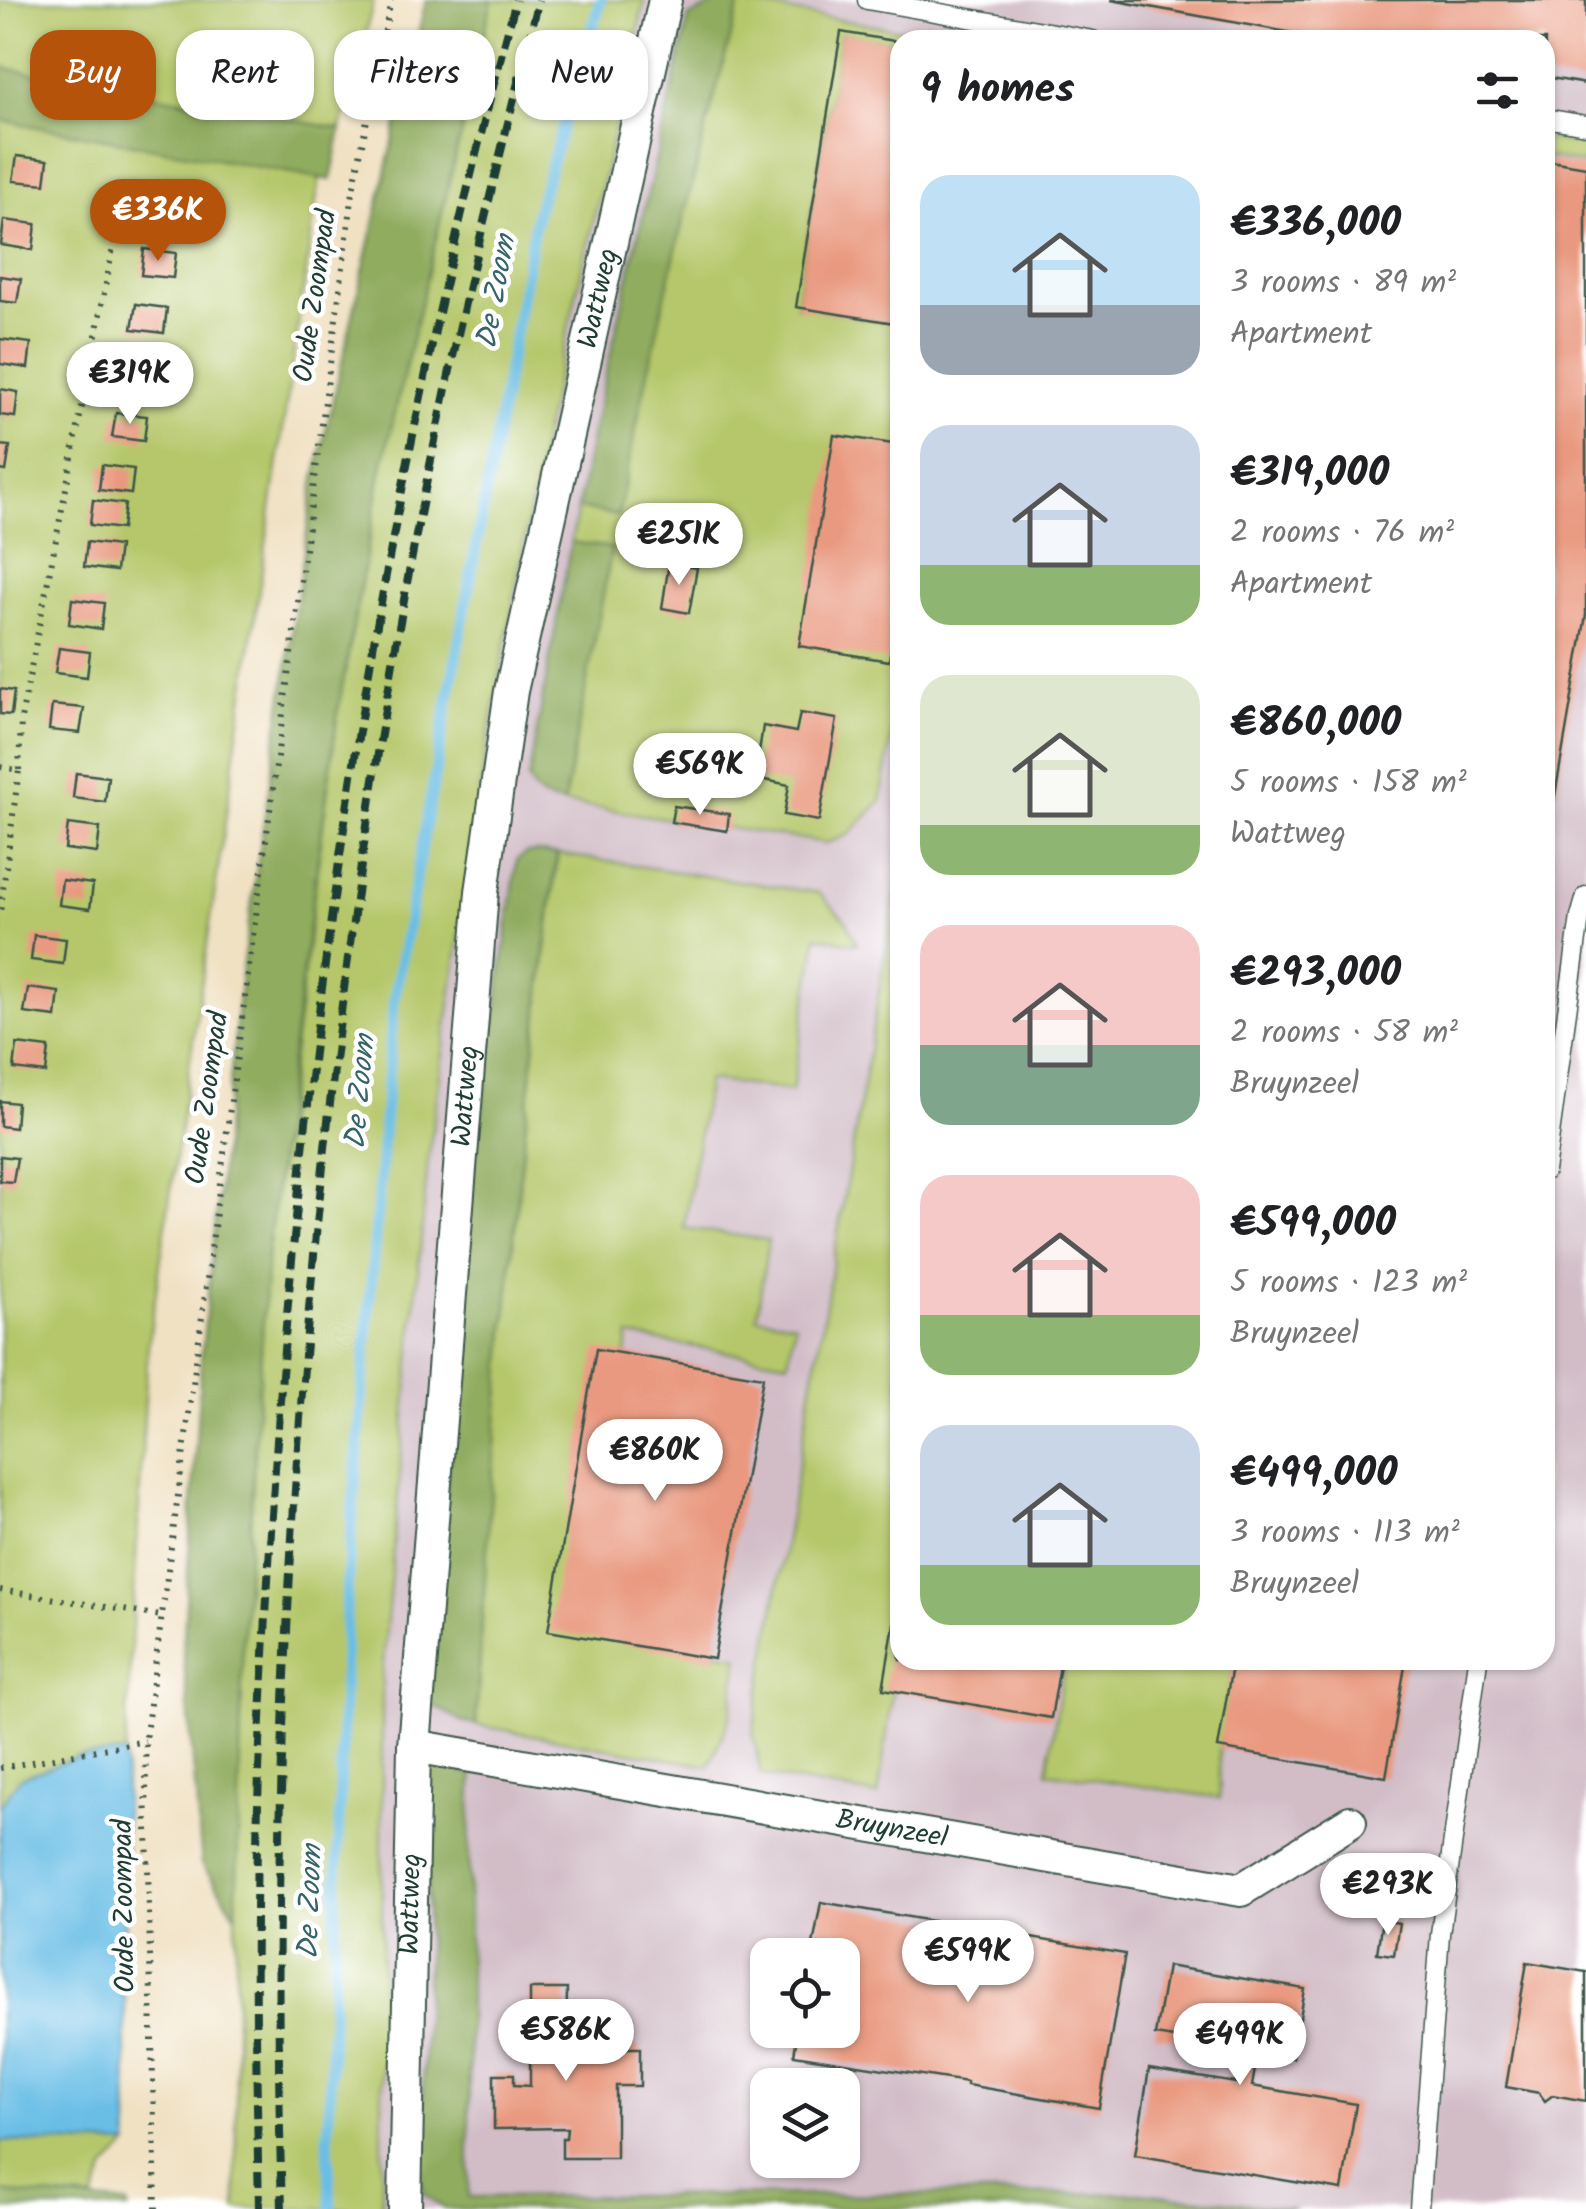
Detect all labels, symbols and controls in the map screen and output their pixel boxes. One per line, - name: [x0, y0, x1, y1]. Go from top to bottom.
- chip: Buy: [30, 30, 156, 120]
- chip: Rent: [176, 30, 314, 120]
- chip: Filters: [334, 30, 495, 120]
- chip: New: [515, 30, 648, 120]
- text: 9 homes: [920, 57, 1075, 124]
- icon: filters: [1470, 63, 1525, 118]
- pin: €336K: [88, 179, 228, 264]
- text: €336K: [112, 186, 204, 237]
- text: €336,000: [1230, 191, 1401, 258]
- street label: Oude Zoompad: [282, 206, 351, 385]
- icon: home: [1000, 215, 1120, 335]
- water label: De Zoom: [463, 229, 531, 353]
- street label: Wattweg: [565, 244, 631, 353]
- text: 3 rooms · 89 m²: [1230, 258, 1456, 309]
- text: Apartment: [1230, 309, 1372, 360]
- pin: €319K: [60, 342, 200, 427]
- text: €319K: [89, 349, 171, 400]
- text: €319,000: [1230, 441, 1389, 508]
- icon: home: [1000, 465, 1120, 585]
- pin: €251K: [609, 503, 749, 588]
- text: 2 rooms · 76 m²: [1230, 508, 1454, 559]
- text: €251K: [637, 510, 721, 561]
- text: Apartment: [1230, 559, 1372, 610]
- text: €860,000: [1230, 691, 1401, 758]
- icon: home: [1000, 715, 1120, 835]
- pin: €569K: [630, 733, 770, 818]
- text: €569K: [655, 740, 745, 791]
- text: 5 rooms · 158 m²: [1230, 758, 1467, 809]
- text: Wattweg: [1230, 809, 1346, 860]
- text: €293,000: [1230, 941, 1401, 1008]
- icon: home: [1000, 965, 1120, 1085]
- street label: Oude Zoompad: [174, 1008, 243, 1187]
- text: 2 rooms · 58 m²: [1230, 1008, 1458, 1059]
- water label: De Zoom: [332, 1031, 390, 1151]
- street label: Wattweg: [439, 1044, 492, 1149]
- text: Bruynzeel: [1230, 1059, 1359, 1110]
- text: €599,000: [1230, 1191, 1396, 1258]
- icon: home: [1000, 1215, 1120, 1335]
- text: 5 rooms · 123 m²: [1230, 1258, 1467, 1309]
- text: Bruynzeel: [1230, 1309, 1359, 1360]
- pin: €860K: [585, 1419, 725, 1504]
- text: €860K: [609, 1426, 701, 1477]
- text: €499,000: [1230, 1441, 1398, 1508]
- icon: home: [1000, 1465, 1120, 1585]
- text: 3 rooms · 113 m²: [1230, 1508, 1460, 1559]
- text: Bruynzeel: [1230, 1559, 1359, 1610]
- street label: Bruynzeel: [832, 1797, 952, 1861]
- street label: Oude Zoompad: [101, 1818, 149, 1993]
- water label: De Zoom: [285, 1842, 337, 1960]
- street label: Wattweg: [387, 1853, 434, 1955]
- pin: €293K: [1318, 1853, 1458, 1938]
- text: €293K: [1342, 1860, 1434, 1911]
- pin: €599K: [898, 1920, 1038, 2005]
- text: €599K: [924, 1927, 1012, 1978]
- map controls: [750, 1938, 860, 2178]
- button: locate: [750, 1938, 860, 2048]
- pin: €586K: [496, 1999, 636, 2084]
- pin: €499K: [1170, 2003, 1310, 2088]
- text: €586K: [520, 2006, 612, 2057]
- text: €499K: [1195, 2010, 1285, 2061]
- button: layers: [750, 2068, 860, 2178]

